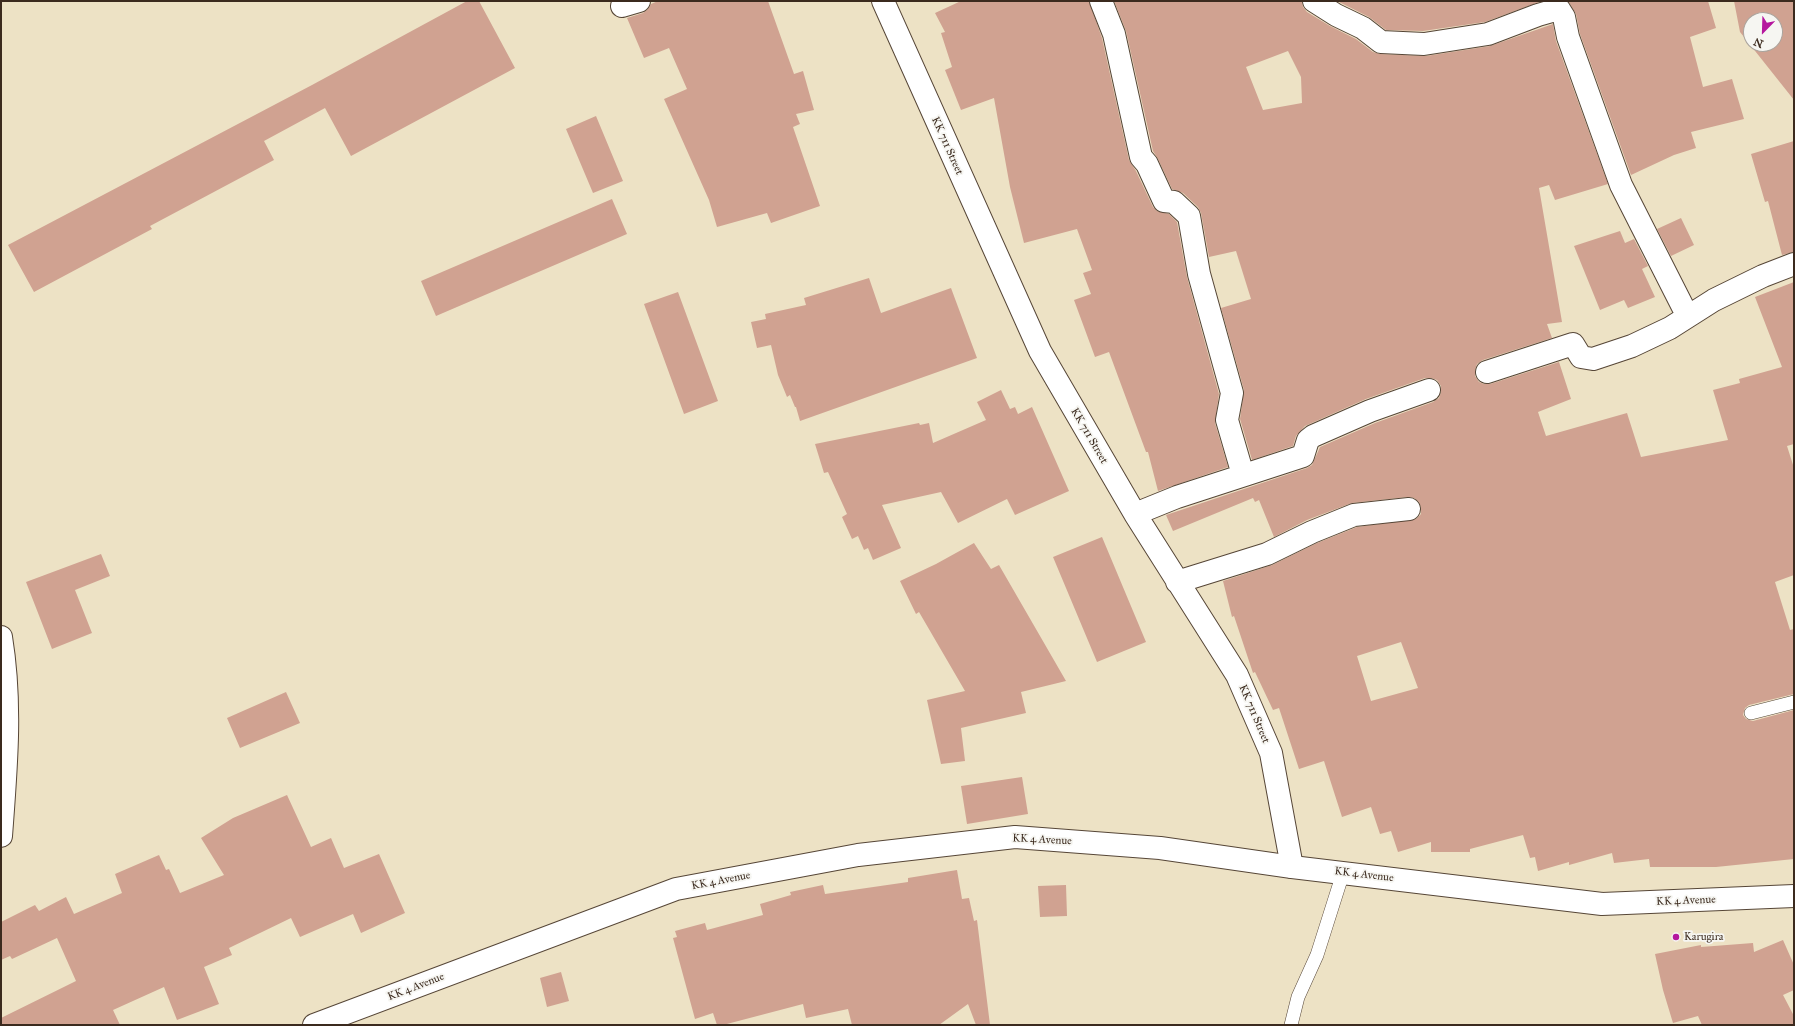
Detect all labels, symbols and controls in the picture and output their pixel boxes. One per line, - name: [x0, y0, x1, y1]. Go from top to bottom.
- north arrow: [1743, 12, 1783, 52]
- text: N: [1752, 35, 1765, 50]
- street label: KK 711 Street: [928, 115, 966, 177]
- street label: KK 711 Street: [1068, 406, 1110, 466]
- street label: KK 711 Street: [1236, 683, 1272, 745]
- street label: KK 4 Avenue: [1012, 832, 1072, 848]
- street label: KK 4 Avenue: [1334, 865, 1394, 885]
- street label: KK 4 Avenue: [691, 869, 751, 893]
- street label: KK 4 Avenue: [1656, 893, 1716, 909]
- place label: Karugira: [1684, 930, 1723, 944]
- marker: Karugira: [1671, 932, 1681, 942]
- street label: KK 4 Avenue: [386, 970, 446, 1004]

